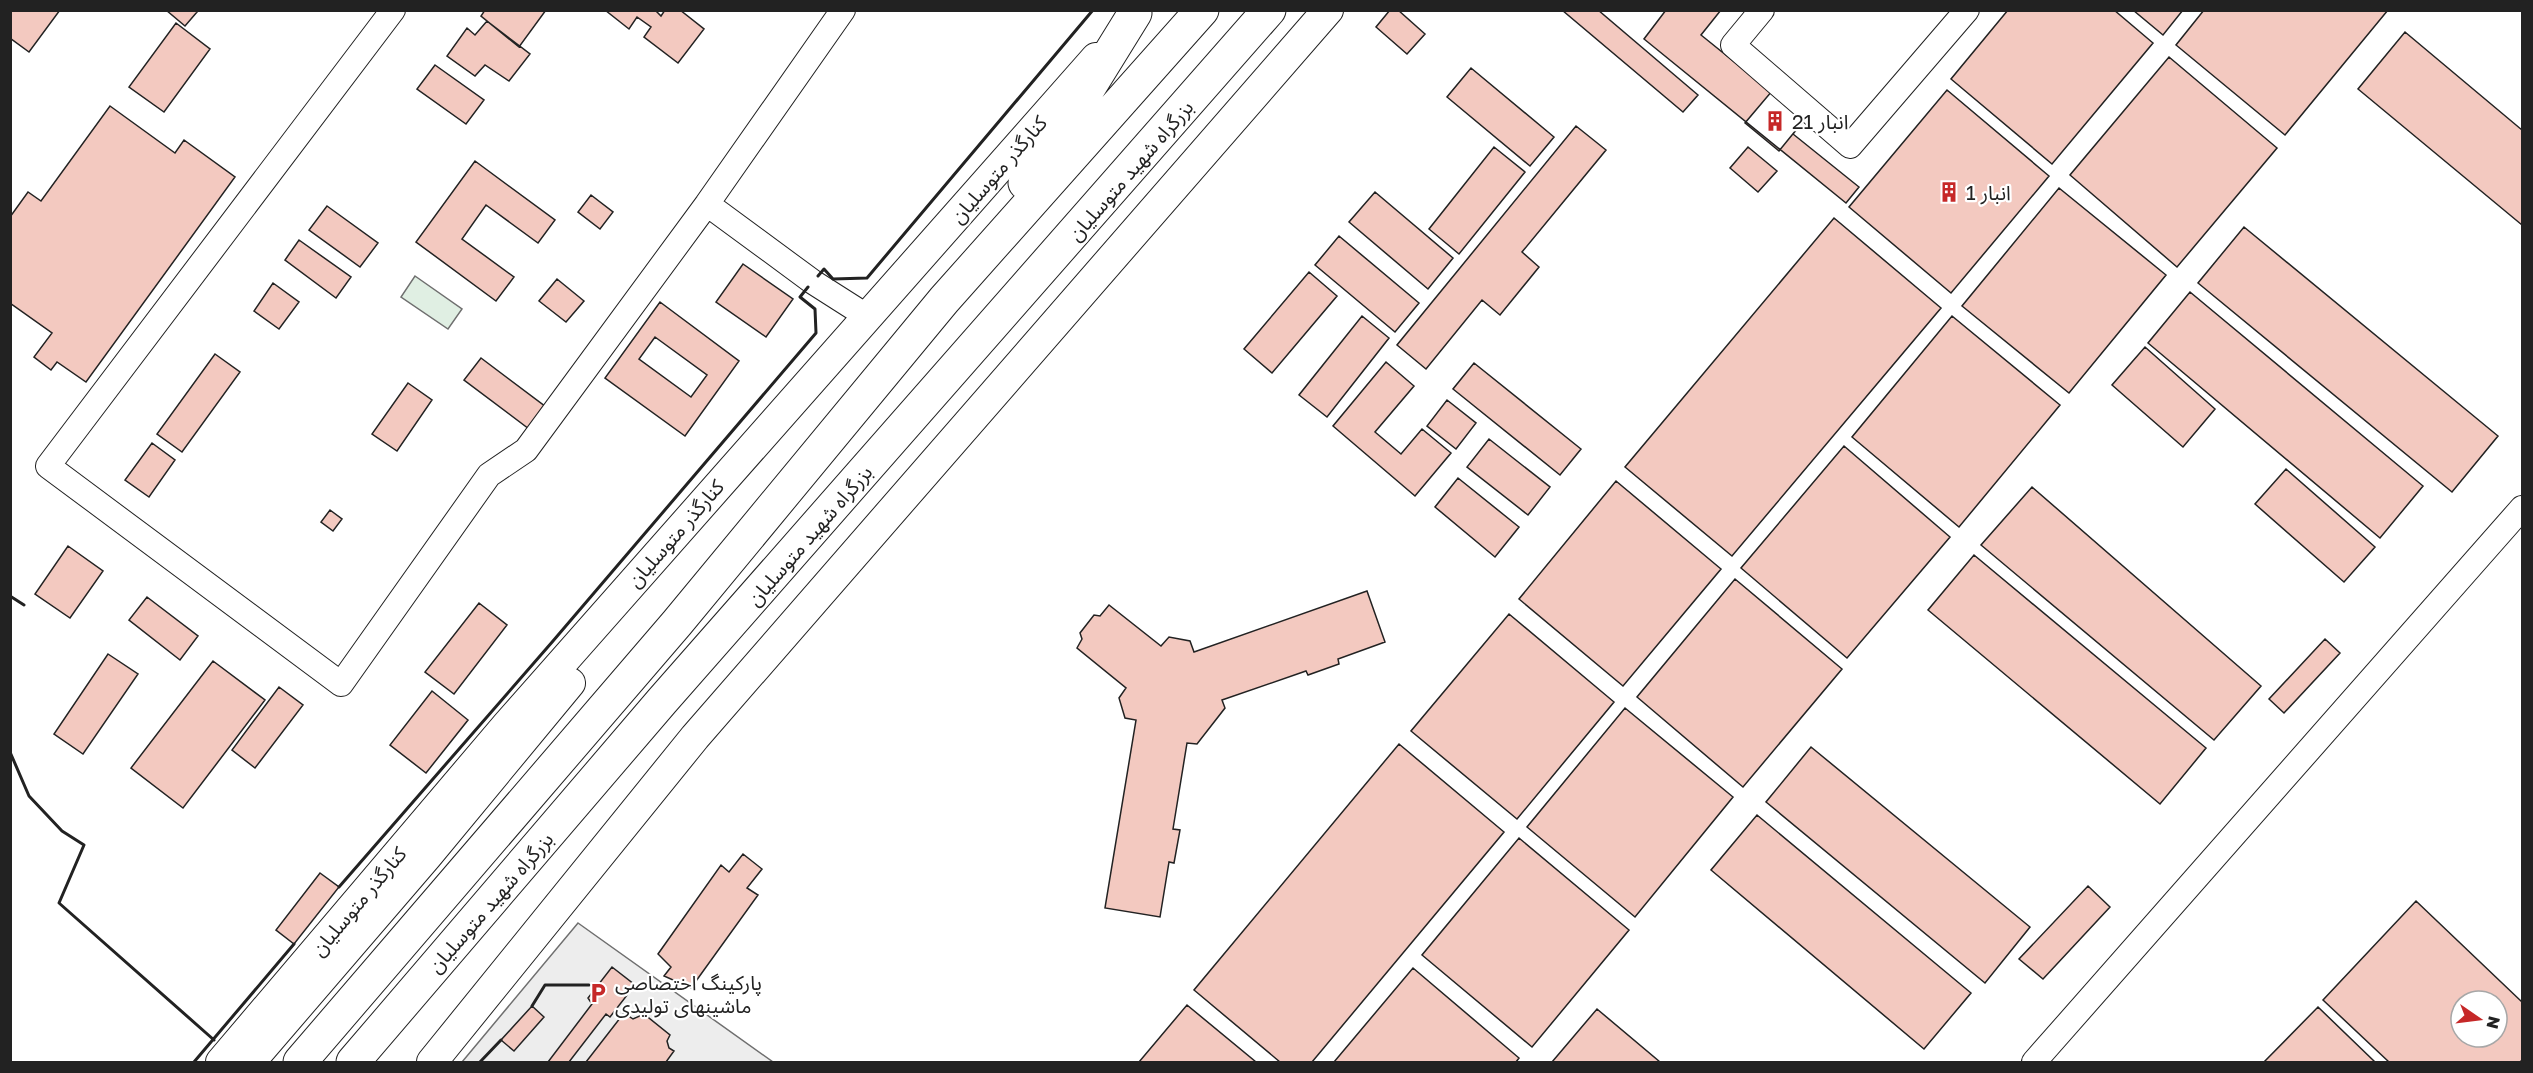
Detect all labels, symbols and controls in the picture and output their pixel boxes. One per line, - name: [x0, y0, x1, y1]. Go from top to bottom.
- street label: بزرگراه شهید متوسلیان: [1062, 95, 1198, 246]
- building icon: انبار 21: [1763, 109, 1787, 133]
- place label: انبار 21: [1792, 109, 1848, 134]
- street label: کنارگذر متوسلیان: [945, 110, 1053, 228]
- building icon: انبار 1: [1937, 180, 1961, 204]
- place label: انبار 1: [1966, 180, 2011, 205]
- street label: بزرگراه شهید متوسلیان: [741, 460, 877, 611]
- street label: کنارگذر متوسلیان: [622, 474, 730, 592]
- street label: بزرگراه شهید متوسلیان: [422, 827, 558, 978]
- street label: کنارگذر متوسلیان: [305, 841, 412, 961]
- place label: پارکینگ اختصاصی ماشینهای تولیدی: [615, 970, 762, 1018]
- parking icon: پارکینگ اختصاصی ماشینهای تولیدی: [586, 981, 610, 1005]
- north arrow: [2449, 989, 2509, 1049]
- text: N: [2482, 1014, 2505, 1031]

